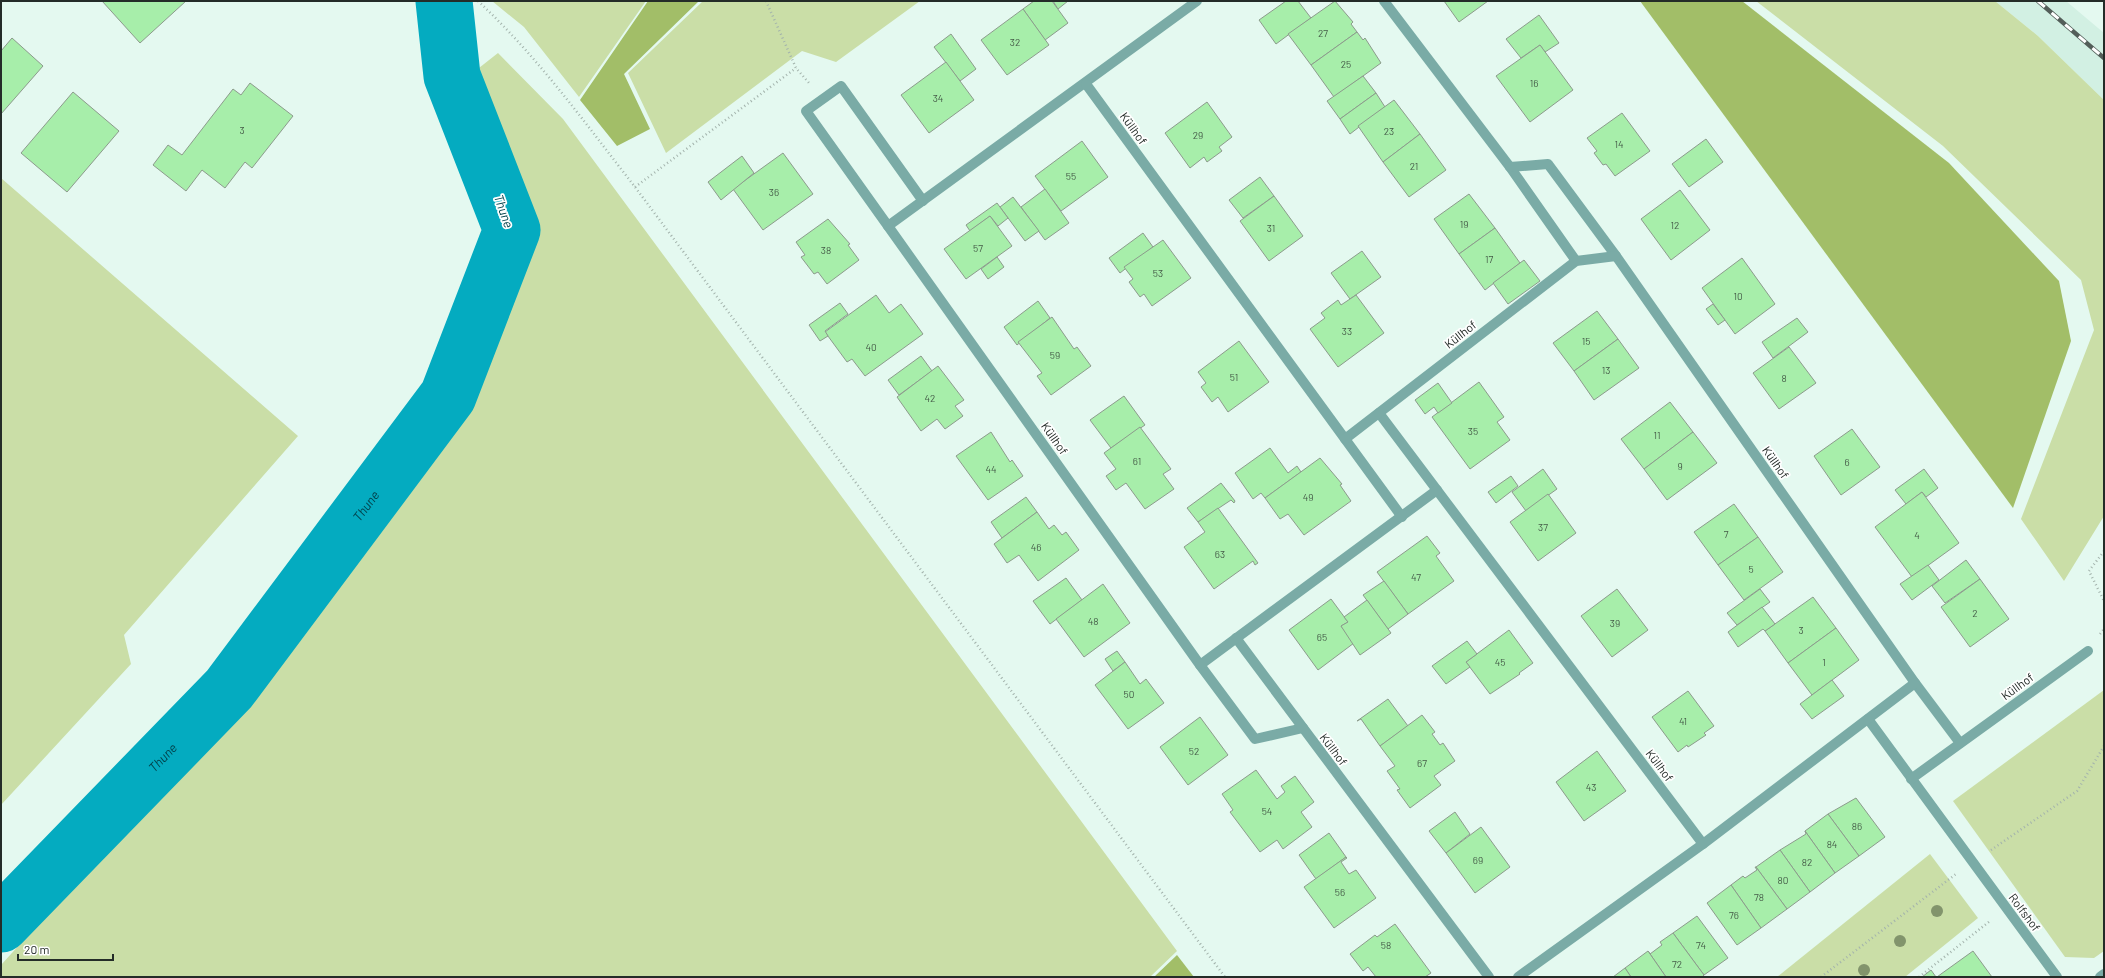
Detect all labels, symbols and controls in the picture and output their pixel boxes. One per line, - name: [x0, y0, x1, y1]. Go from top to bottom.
- house number: 27: [1318, 27, 1328, 39]
- house number: 32: [1010, 36, 1020, 48]
- house number: 25: [1341, 58, 1351, 70]
- house number: 16: [1530, 77, 1538, 89]
- house number: 34: [933, 92, 943, 104]
- street label: Küllhof: [1118, 109, 1150, 147]
- house number: 3: [239, 124, 245, 136]
- house number: 23: [1384, 125, 1394, 137]
- house number: 29: [1193, 129, 1203, 141]
- house number: 14: [1614, 138, 1624, 150]
- house number: 21: [1410, 160, 1418, 172]
- house number: 55: [1066, 170, 1076, 182]
- house number: 36: [769, 186, 779, 198]
- water label: Thune: [491, 192, 517, 230]
- house number: 19: [1460, 218, 1468, 230]
- house number: 12: [1671, 219, 1679, 231]
- house number: 31: [1267, 222, 1275, 234]
- house number: 57: [973, 242, 983, 254]
- house number: 38: [821, 244, 831, 256]
- house number: 17: [1485, 253, 1493, 265]
- house number: 53: [1153, 267, 1163, 279]
- house number: 10: [1733, 290, 1743, 302]
- street label: Küllhof: [1441, 317, 1479, 351]
- house number: 33: [1342, 325, 1352, 337]
- house number: 15: [1582, 335, 1590, 347]
- house number: 40: [865, 341, 877, 353]
- house number: 59: [1050, 349, 1060, 361]
- house number: 13: [1602, 364, 1610, 376]
- house number: 51: [1230, 371, 1238, 383]
- house number: 8: [1781, 372, 1787, 384]
- house number: 42: [925, 392, 935, 404]
- street label: Küllhof: [1039, 419, 1071, 457]
- house number: 35: [1468, 425, 1478, 437]
- house number: 11: [1653, 429, 1661, 441]
- street label: Küllhof: [1760, 443, 1792, 481]
- house number: 61: [1133, 455, 1141, 467]
- house number: 6: [1844, 456, 1850, 468]
- house number: 9: [1677, 460, 1683, 472]
- house number: 44: [985, 463, 997, 475]
- water label: Thune: [349, 487, 383, 524]
- house number: 49: [1303, 491, 1313, 503]
- house number: 37: [1538, 521, 1548, 533]
- house number: 7: [1724, 528, 1729, 540]
- house number: 4: [1914, 529, 1920, 541]
- house number: 46: [1031, 541, 1041, 553]
- house number: 63: [1215, 548, 1225, 560]
- house number: 5: [1748, 563, 1754, 575]
- house number: 47: [1411, 571, 1421, 583]
- house number: 2: [1972, 607, 1978, 619]
- house number: 48: [1088, 615, 1098, 627]
- house number: 39: [1610, 617, 1620, 629]
- house number: 3: [1798, 624, 1804, 636]
- house number: 65: [1317, 631, 1327, 643]
- house number: 45: [1495, 656, 1505, 668]
- house number: 1: [1822, 656, 1826, 668]
- street label: Küllhof: [1998, 670, 2036, 702]
- house number: 50: [1124, 688, 1134, 700]
- house number: 41: [1679, 715, 1687, 727]
- street label: Küllhof: [1317, 730, 1351, 768]
- water label: Thune: [145, 739, 180, 775]
- house number: 52: [1189, 745, 1199, 757]
- street label: Küllhof: [1643, 746, 1677, 784]
- house number: 67: [1417, 757, 1427, 769]
- house number: 43: [1586, 781, 1596, 793]
- house number: 54: [1262, 805, 1272, 817]
- house number: 86: [1852, 820, 1862, 832]
- house number: 84: [1827, 838, 1837, 850]
- house number: 69: [1473, 854, 1483, 866]
- house number: 82: [1802, 856, 1812, 868]
- house number: 80: [1778, 874, 1788, 886]
- house number: 56: [1335, 886, 1345, 898]
- street label: Rolfshof: [2006, 890, 2044, 934]
- house number: 78: [1754, 891, 1764, 903]
- house number: 76: [1729, 909, 1739, 921]
- scale bar: [18, 936, 113, 962]
- house number: 58: [1381, 939, 1391, 951]
- house number: 74: [1696, 939, 1706, 951]
- text: 20 m: [24, 942, 50, 956]
- house number: 72: [1672, 958, 1682, 970]

